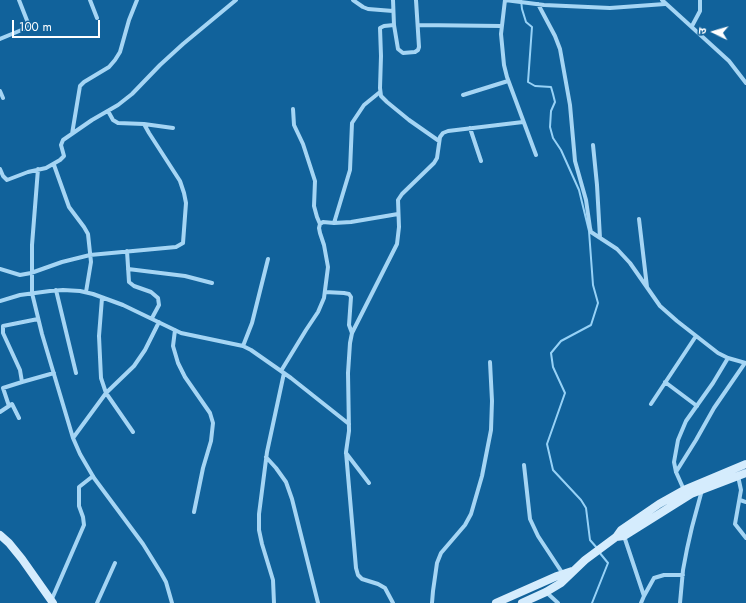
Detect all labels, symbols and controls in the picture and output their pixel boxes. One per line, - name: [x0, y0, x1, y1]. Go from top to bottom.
- scale bar: [14, 12, 102, 38]
- north arrow: [694, 12, 734, 52]
- text: 100 m: [19, 18, 52, 36]
- text: उ: [694, 27, 710, 35]

